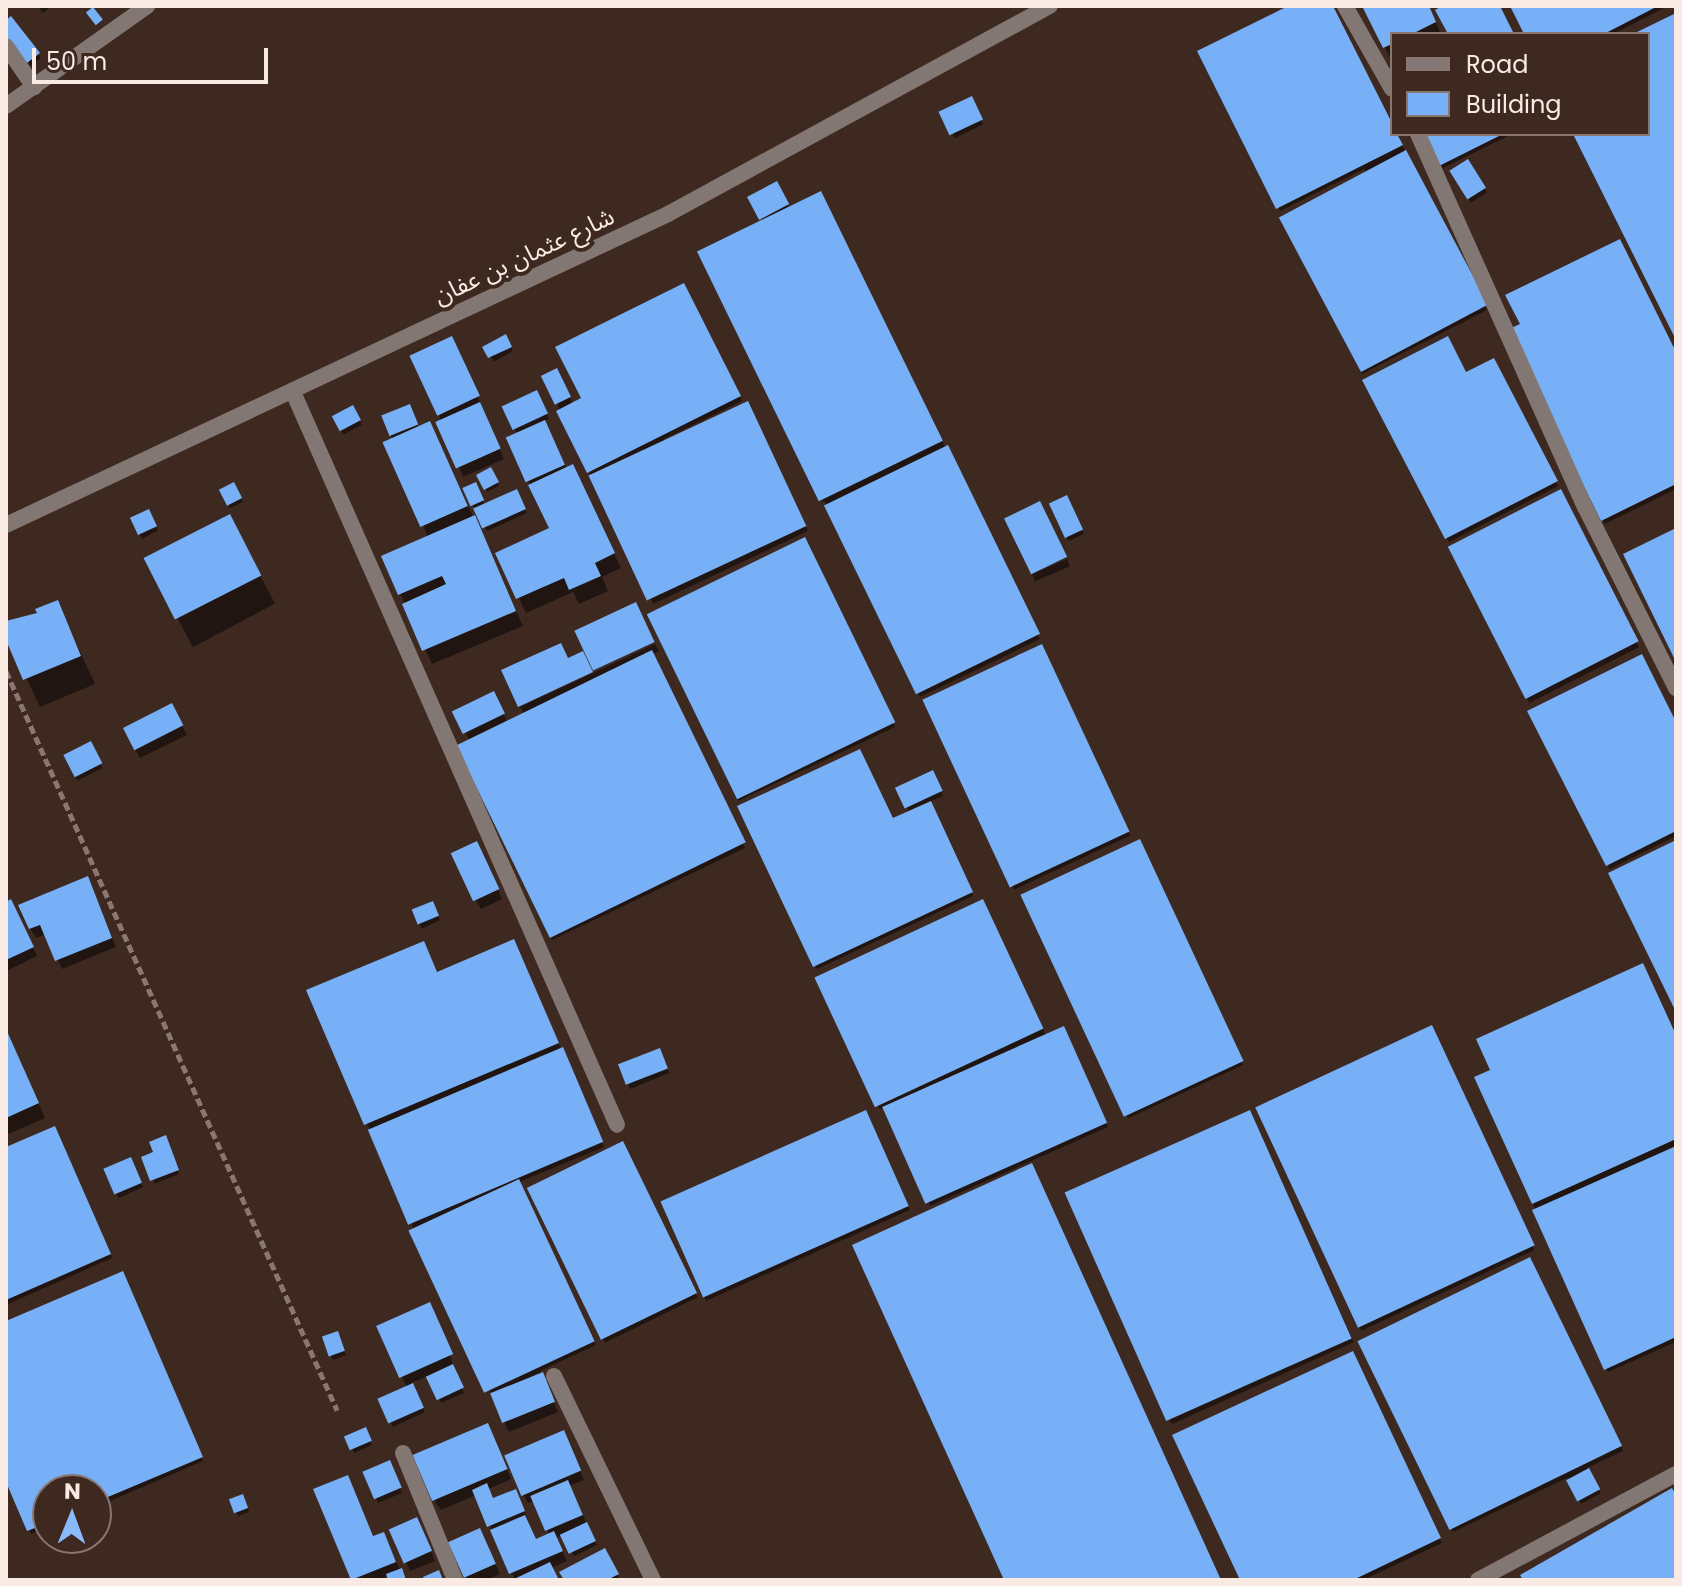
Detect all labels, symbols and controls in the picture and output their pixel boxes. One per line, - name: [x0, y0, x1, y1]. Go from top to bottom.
- scale bar: [36, 32, 272, 82]
- legend: [1390, 32, 1650, 136]
- text: 50 m: [46, 45, 107, 78]
- text: Road: [1466, 48, 1528, 81]
- text: Building: [1466, 88, 1562, 121]
- street label: شارع عثمان بن عفان: [429, 202, 619, 310]
- north arrow: [32, 1474, 112, 1554]
- text: N: [64, 1476, 81, 1507]

